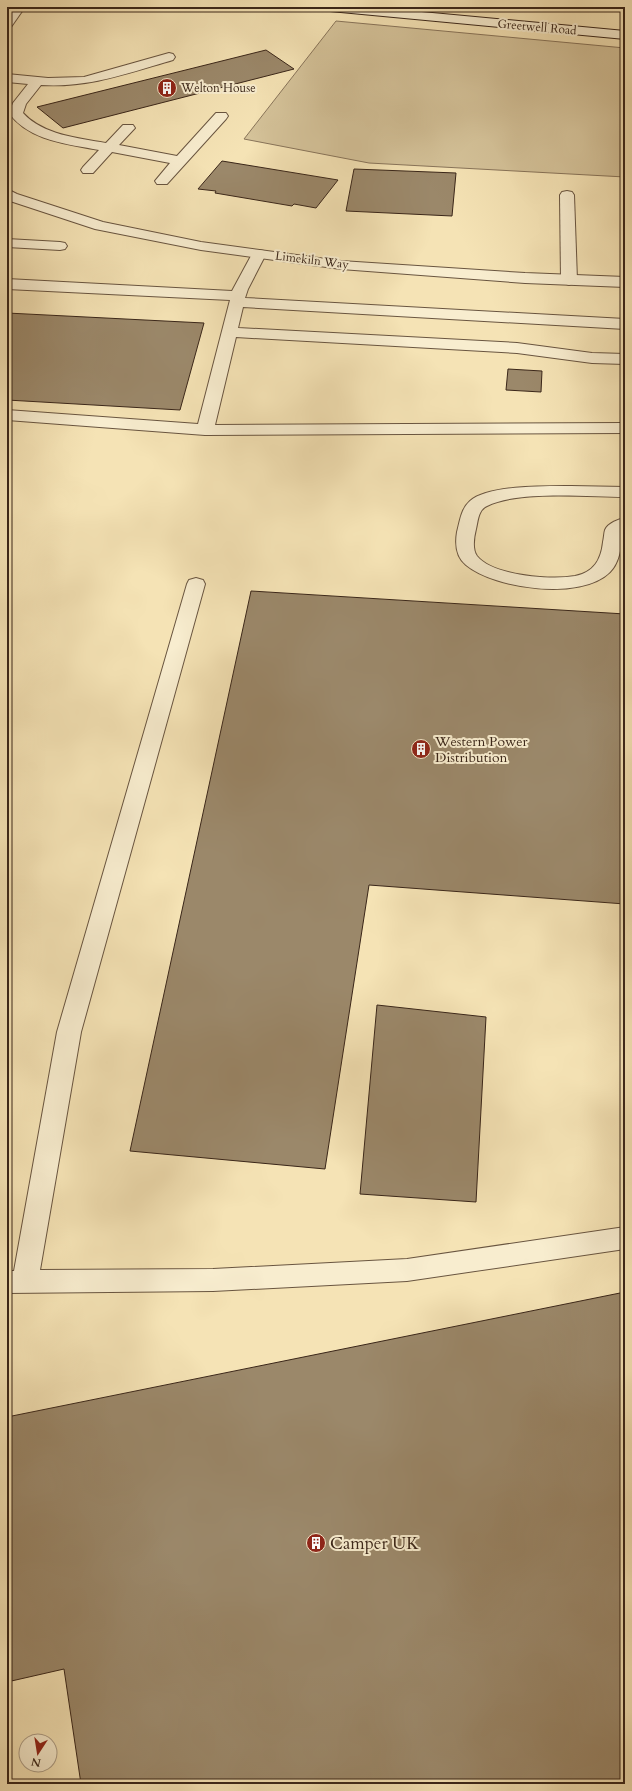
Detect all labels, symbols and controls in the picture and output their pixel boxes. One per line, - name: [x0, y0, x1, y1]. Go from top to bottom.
- street label: Greetwell Road: [497, 16, 578, 38]
- building icon: Welton House: [156, 77, 178, 99]
- place label: Welton House: [180, 80, 256, 96]
- street label: Limekiln Way: [274, 248, 350, 273]
- place label: Western Power Distribution: [434, 732, 529, 767]
- building icon: Western Power Distribution: [410, 738, 432, 760]
- building icon: Camper UK: [305, 1532, 327, 1554]
- place label: Camper UK: [330, 1532, 419, 1555]
- north arrow: [18, 1733, 58, 1773]
- text: N: [29, 1754, 42, 1771]

